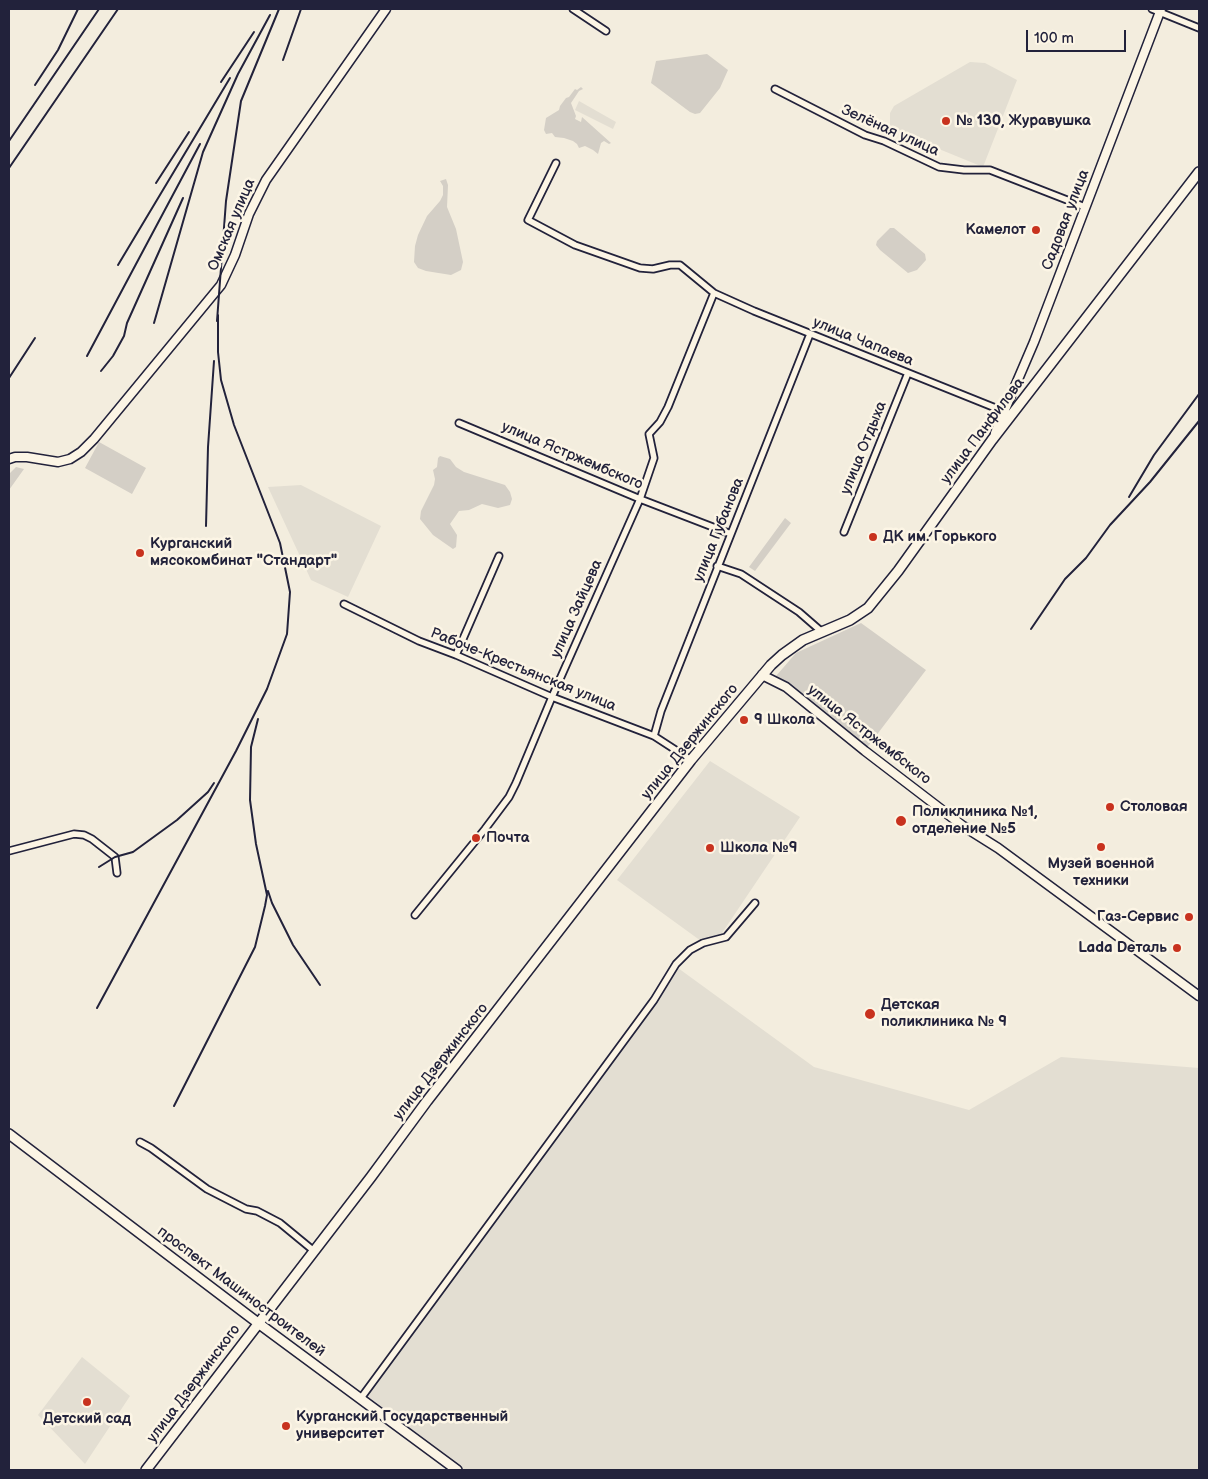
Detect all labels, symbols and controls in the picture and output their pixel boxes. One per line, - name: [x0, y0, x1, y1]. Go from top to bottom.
- scale bar: [1028, 20, 1128, 52]
- text: 100 m: [1034, 29, 1074, 48]
- street label: Зелёная улица: [838, 101, 942, 161]
- place label: № 130, Журавушка: [956, 112, 1091, 130]
- marker: № 130, Журавушка: [940, 115, 952, 127]
- street label: Садовая улица: [1039, 167, 1093, 273]
- street label: Омская улица: [204, 176, 260, 274]
- place label: Камелот: [965, 221, 1026, 239]
- marker: Камелот: [1030, 224, 1042, 236]
- street label: улица Чапаева: [810, 314, 916, 370]
- street label: улица Панфилова: [937, 374, 1029, 488]
- street label: улица Отдыха: [837, 399, 891, 497]
- street label: улица Ястржембского: [499, 418, 645, 494]
- street label: улица Губанова: [690, 475, 748, 585]
- place label: ДК им. Горького: [883, 528, 997, 546]
- marker: ДК им. Горького: [867, 531, 879, 543]
- place label: Курганский мясокомбинат "Стандарт": [150, 535, 337, 570]
- marker: Курганский мясокомбинат "Стандарт": [134, 547, 146, 559]
- street label: улица Зайцева: [547, 557, 607, 661]
- street label: Рабоче-Крестьянская улица: [427, 624, 619, 716]
- street label: улица Дзержинского: [638, 681, 742, 803]
- street label: улица Ястржембского: [804, 681, 934, 789]
- place label: 9 Школа: [754, 711, 815, 729]
- marker: 9 Школа: [738, 714, 750, 726]
- place label: Столовая: [1120, 798, 1188, 816]
- marker: Столовая: [1104, 801, 1116, 813]
- place label: Поликлиника №1, отделение №5: [912, 803, 1037, 838]
- marker: Поликлиника №1, отделение №5: [894, 814, 908, 828]
- place label: Почта: [486, 829, 529, 847]
- marker: Почта: [470, 832, 482, 844]
- place label: Школа №9: [720, 839, 798, 857]
- marker: Музей военной техники: [1095, 841, 1107, 853]
- marker: Школа №9: [704, 842, 716, 854]
- place label: Музей военной техники: [1048, 855, 1154, 890]
- place label: Газ-Сервис: [1097, 908, 1179, 926]
- marker: Газ-Сервис: [1183, 911, 1195, 923]
- place label: Lada Dеталь: [1078, 939, 1167, 957]
- marker: Lada Dеталь: [1171, 942, 1183, 954]
- place label: Детская поликлиника № 9: [881, 996, 1007, 1031]
- street label: улица Дзержинского: [390, 1000, 492, 1124]
- marker: Детская поликлиника № 9: [863, 1007, 877, 1021]
- street label: проспект Машиностроителей: [153, 1223, 329, 1361]
- street label: улица Дзержинского: [144, 1321, 244, 1447]
- marker: Детский сад: [81, 1396, 93, 1408]
- place label: Курганский Государственный университет: [296, 1408, 508, 1443]
- place label: Детский сад: [43, 1410, 131, 1428]
- marker: Курганский Государственный университет: [280, 1420, 292, 1432]

